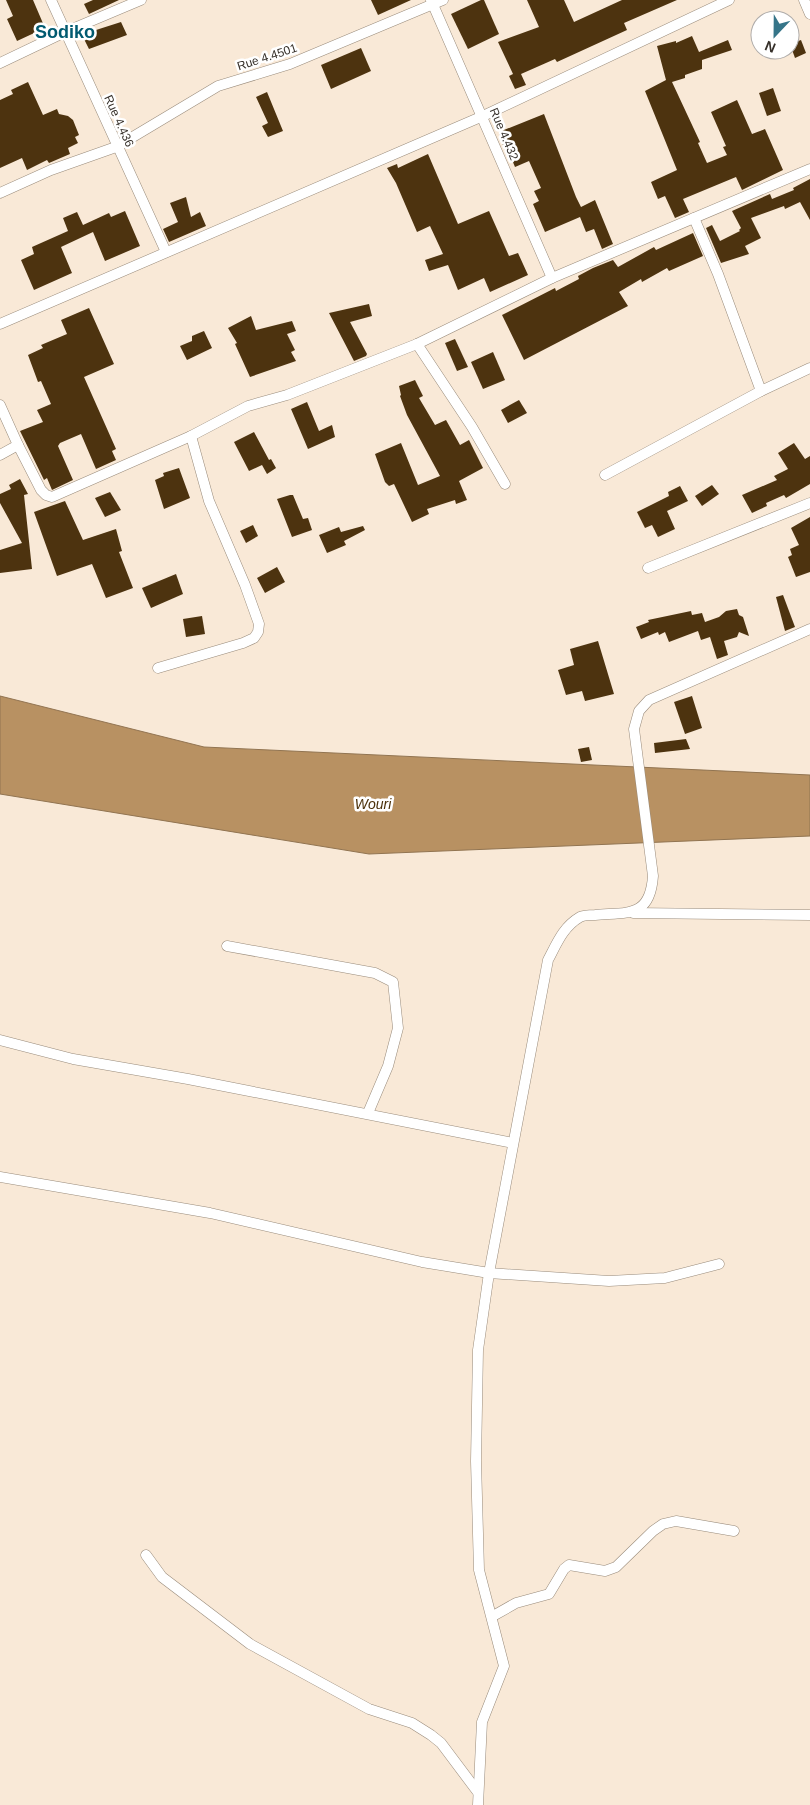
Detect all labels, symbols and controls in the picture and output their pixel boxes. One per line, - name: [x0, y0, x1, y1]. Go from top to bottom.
- north arrow: [750, 10, 800, 60]
- district label: Sodiko: [35, 22, 95, 42]
- text: N: [762, 38, 778, 56]
- street label: Rue 4.4501: [235, 41, 299, 73]
- street label: Rue 4.436: [101, 93, 137, 149]
- street label: Rue 4.432: [487, 106, 521, 163]
- water label: Wouri: [355, 796, 392, 812]

